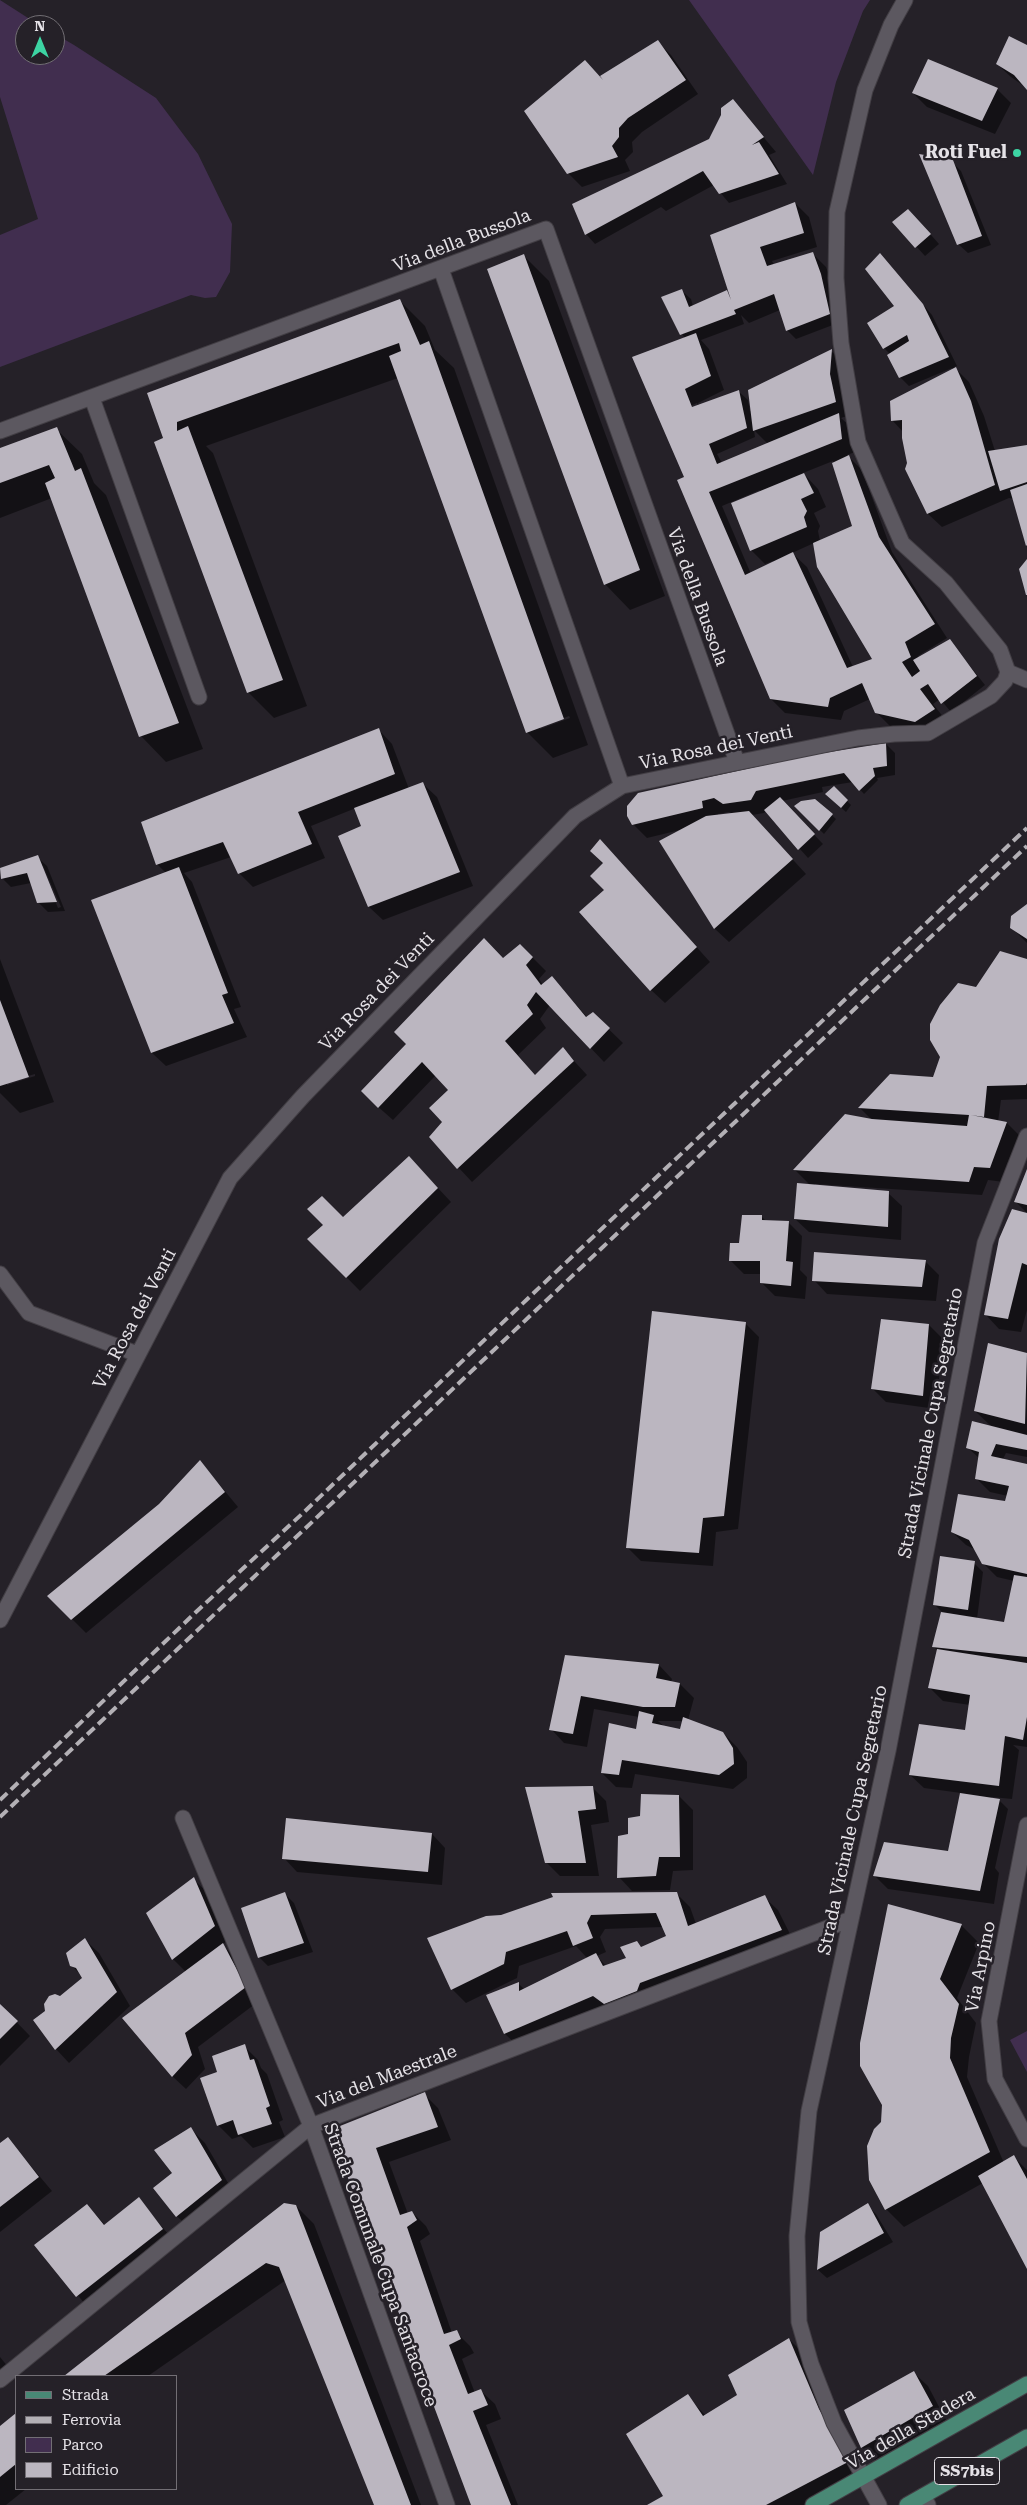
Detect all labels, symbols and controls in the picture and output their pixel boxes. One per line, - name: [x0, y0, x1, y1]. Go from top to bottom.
- north arrow: [15, 15, 65, 65]
- text: N: [35, 18, 45, 34]
- place label: Roti Fuel: [925, 142, 1007, 164]
- marker: Roti Fuel: [1011, 147, 1023, 159]
- street label: Via della Bussola: [390, 205, 534, 277]
- street label: Via della Bussola: [662, 525, 732, 669]
- street label: Via Rosa dei Venti: [637, 721, 795, 775]
- street label: Via Rosa dei Venti: [315, 928, 439, 1056]
- street label: Via Rosa dei Venti: [89, 1245, 181, 1393]
- street label: Strada Vicinale Cupa Segretario: [894, 1286, 968, 1560]
- street label: Strada Vicinale Cupa Segretario: [814, 1683, 892, 1957]
- street label: Via Arpino: [962, 1919, 1000, 2015]
- street label: Via del Maestrale: [314, 2040, 460, 2114]
- street label: Strada Comunale Cupa Santacroce: [318, 2120, 442, 2410]
- legend: [15, 2375, 178, 2490]
- street label: Via della Stadera: [843, 2383, 979, 2475]
- text: Strada: [62, 2386, 109, 2404]
- text: Ferrovia: [62, 2411, 121, 2429]
- text: Parco: [62, 2436, 103, 2454]
- road number: SS7bis: [934, 2458, 1000, 2484]
- text: Edificio: [62, 2461, 119, 2479]

